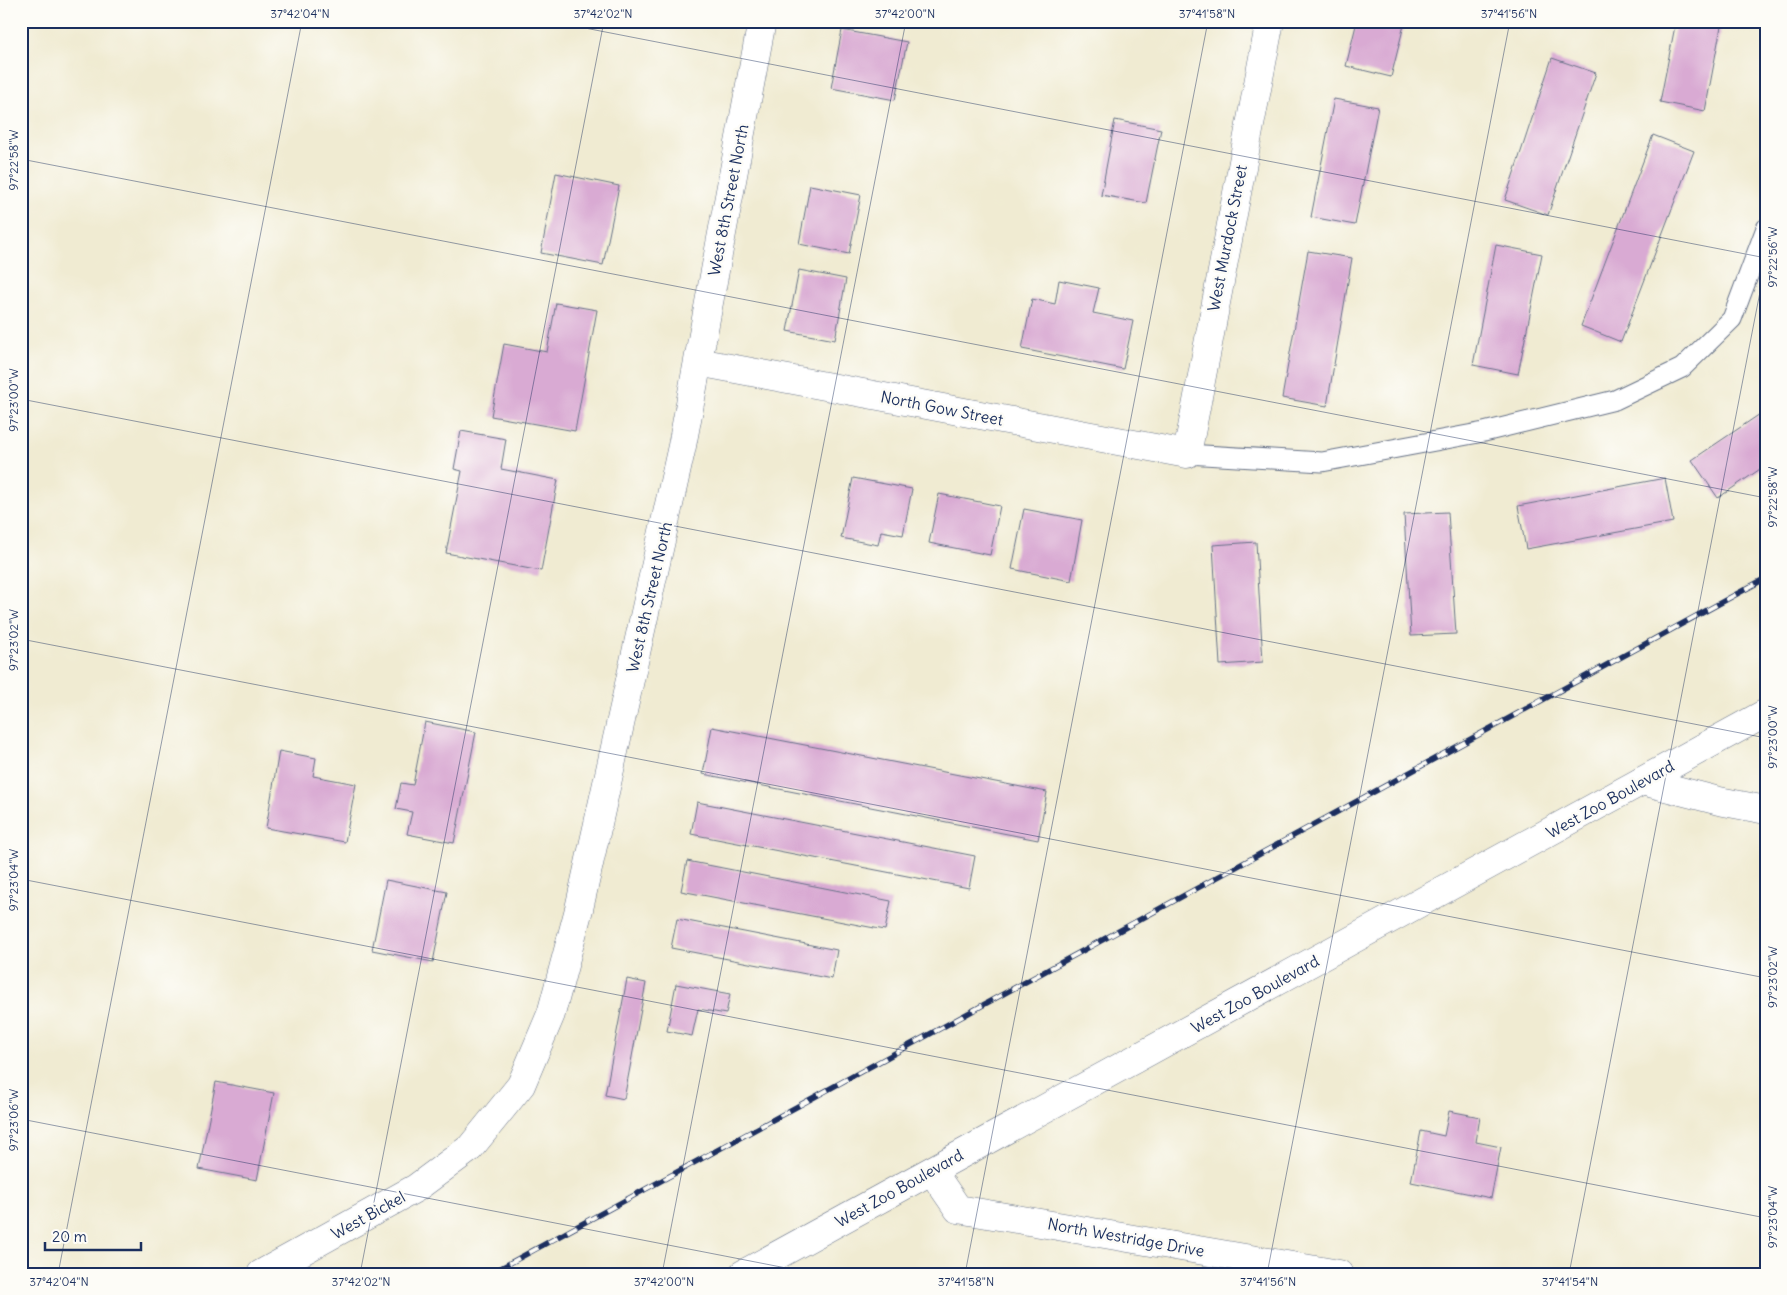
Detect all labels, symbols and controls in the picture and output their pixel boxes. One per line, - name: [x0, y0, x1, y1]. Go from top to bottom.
- text: 37°42'04"N: [270, 6, 330, 21]
- text: 37°42'02"N: [573, 6, 633, 21]
- text: 37°42'00"N: [875, 6, 935, 21]
- text: 37°41'58"N: [1179, 6, 1235, 21]
- text: 37°41'56"N: [1481, 6, 1537, 21]
- street label: West 8th Street North: [703, 122, 753, 278]
- text: 97°22'58"W: [6, 129, 21, 191]
- street label: West Murdock Street: [1203, 162, 1251, 313]
- text: 97°22'56"W: [1765, 226, 1780, 288]
- text: 97°23'00"W: [6, 368, 21, 432]
- street label: North Gow Street: [879, 386, 1006, 430]
- text: 97°22'58"W: [1765, 466, 1780, 528]
- street label: West 8th Street North: [622, 520, 676, 674]
- text: 97°23'02"W: [6, 609, 21, 671]
- text: 97°23'00"W: [1765, 705, 1780, 769]
- street label: West Zoo Boulevard: [1543, 756, 1677, 842]
- text: 97°23'04"W: [6, 849, 21, 911]
- text: 97°23'02"W: [1765, 946, 1780, 1008]
- street label: West Zoo Boulevard: [1188, 951, 1322, 1037]
- text: 97°23'06"W: [6, 1089, 21, 1151]
- street label: West Zoo Boulevard: [832, 1145, 966, 1231]
- street label: West Bickel: [328, 1186, 408, 1244]
- text: 97°23'04"W: [1765, 1186, 1780, 1248]
- street label: North Westridge Drive: [1046, 1213, 1206, 1261]
- scale bar: [45, 1220, 141, 1252]
- text: 20 m: [52, 1227, 87, 1246]
- text: 37°42'04"N: [29, 1274, 89, 1289]
- text: 37°42'02"N: [331, 1274, 391, 1289]
- text: 37°42'00"N: [634, 1274, 694, 1289]
- text: 37°41'58"N: [938, 1274, 994, 1289]
- text: 37°41'56"N: [1240, 1274, 1296, 1289]
- text: 37°41'54"N: [1542, 1274, 1598, 1289]

